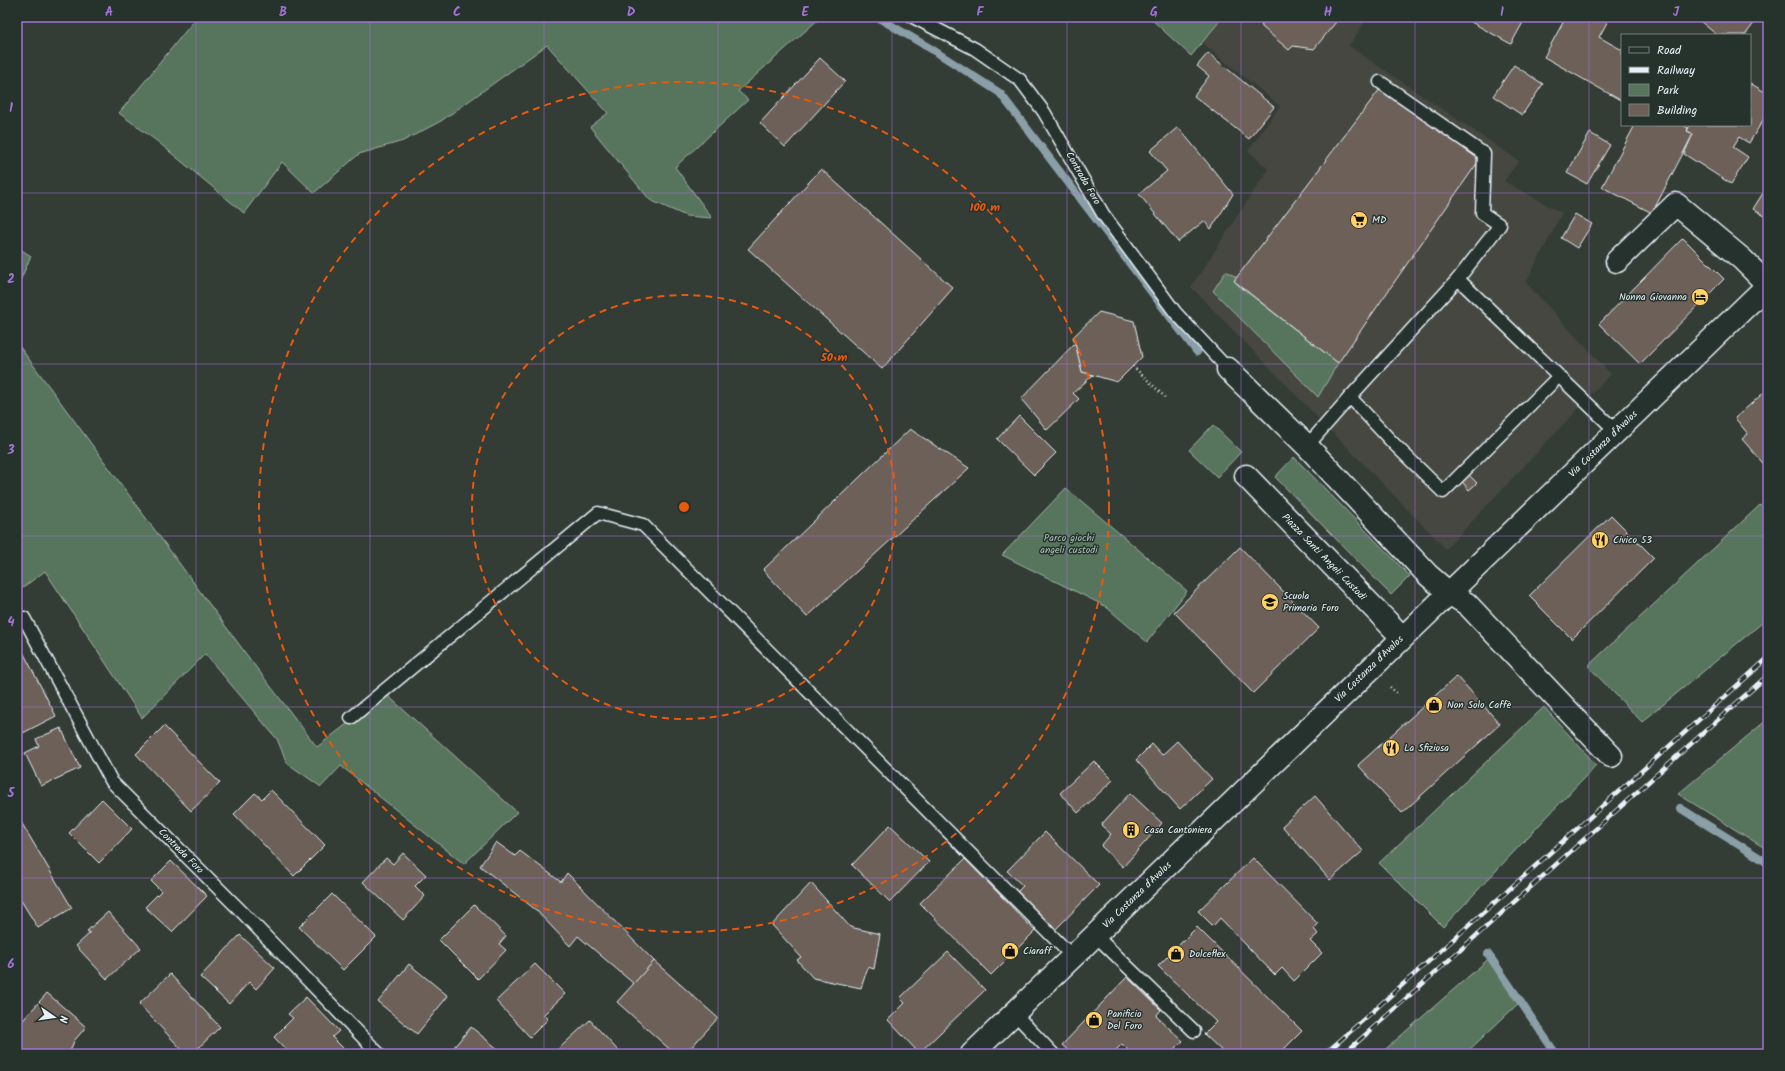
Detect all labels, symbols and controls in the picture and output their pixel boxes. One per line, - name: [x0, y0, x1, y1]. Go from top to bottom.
- text: A: [105, 2, 113, 23]
- text: B: [279, 2, 287, 23]
- text: C: [453, 2, 461, 23]
- text: D: [627, 2, 636, 23]
- text: E: [801, 2, 809, 23]
- text: F: [976, 2, 984, 23]
- text: G: [1150, 2, 1158, 23]
- text: H: [1324, 2, 1333, 23]
- text: I: [1500, 2, 1504, 23]
- text: J: [1673, 2, 1680, 23]
- legend: [1621, 34, 1751, 126]
- text: Road: [1657, 41, 1682, 60]
- text: Railway: [1657, 61, 1695, 80]
- text: Park: [1657, 81, 1679, 100]
- text: 1: [9, 98, 13, 119]
- text: Building: [1657, 101, 1697, 120]
- street label: Contrada Foro: [1061, 148, 1105, 208]
- text: 100 m: [970, 198, 1000, 217]
- supermarket icon: MD: [1349, 210, 1369, 230]
- place label: MD: [1372, 212, 1387, 228]
- text: 2: [7, 269, 15, 290]
- hotel icon: Nonna Giovanna: [1690, 287, 1710, 307]
- place label: Nonna Giovanna: [1619, 289, 1687, 305]
- text: 50 m: [820, 348, 848, 367]
- street label: Via Costanza d'Avalos: [1565, 406, 1642, 481]
- text: 3: [6, 440, 15, 461]
- centre of rings: [677, 500, 691, 514]
- street label: Piazza Santi Angeli Custodi: [1278, 510, 1370, 605]
- park label: Parco giochi angeli custodi: [1040, 530, 1098, 558]
- restaurant icon: Civico 53: [1590, 530, 1610, 550]
- place label: Civico 53: [1613, 532, 1652, 548]
- place label: Scuola Primaria Foro: [1283, 588, 1339, 616]
- school or university icon: Scuola Primaria Foro: [1260, 592, 1280, 612]
- text: 4: [7, 612, 15, 633]
- street label: Via Costanza d'Avalos: [1331, 631, 1408, 706]
- shop icon: Non Solo Caffè: [1424, 695, 1444, 715]
- place label: Non Solo Caffè: [1447, 697, 1512, 713]
- restaurant icon: La Sfiziosa: [1381, 738, 1401, 758]
- place label: La Sfiziosa: [1404, 740, 1449, 756]
- text: 5: [7, 783, 16, 804]
- building icon: Casa Cantoniera: [1121, 820, 1141, 840]
- place label: Casa Cantoniera: [1144, 822, 1213, 838]
- street label: Contrada Foro: [154, 824, 208, 878]
- street label: Via Costanza d'Avalos: [1099, 857, 1176, 932]
- shop icon: Ciaraff: [1000, 941, 1020, 961]
- place label: Ciaraff: [1023, 943, 1053, 959]
- shop icon: Dolceflex: [1166, 944, 1186, 964]
- place label: Dolceflex: [1189, 946, 1226, 962]
- text: 6: [7, 954, 15, 975]
- north arrow: [34, 997, 74, 1037]
- place label: Panificio Del Foro: [1107, 1006, 1142, 1034]
- shop icon: Panificio Del Foro: [1084, 1010, 1104, 1030]
- text: N: [53, 1014, 72, 1024]

